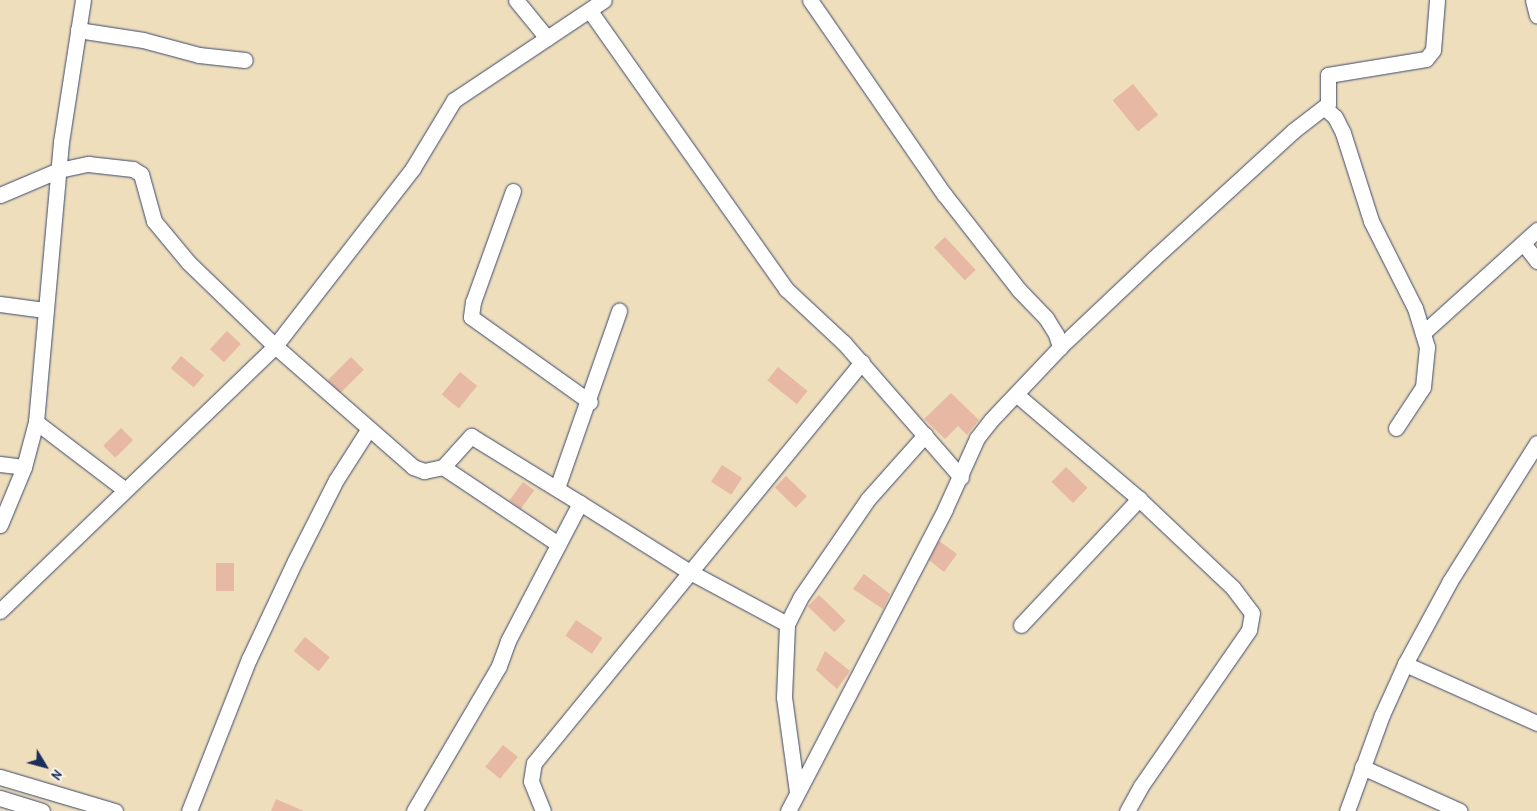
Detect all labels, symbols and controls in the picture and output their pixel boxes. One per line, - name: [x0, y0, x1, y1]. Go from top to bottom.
- north arrow: [20, 741, 70, 791]
- text: N: [48, 767, 67, 784]

